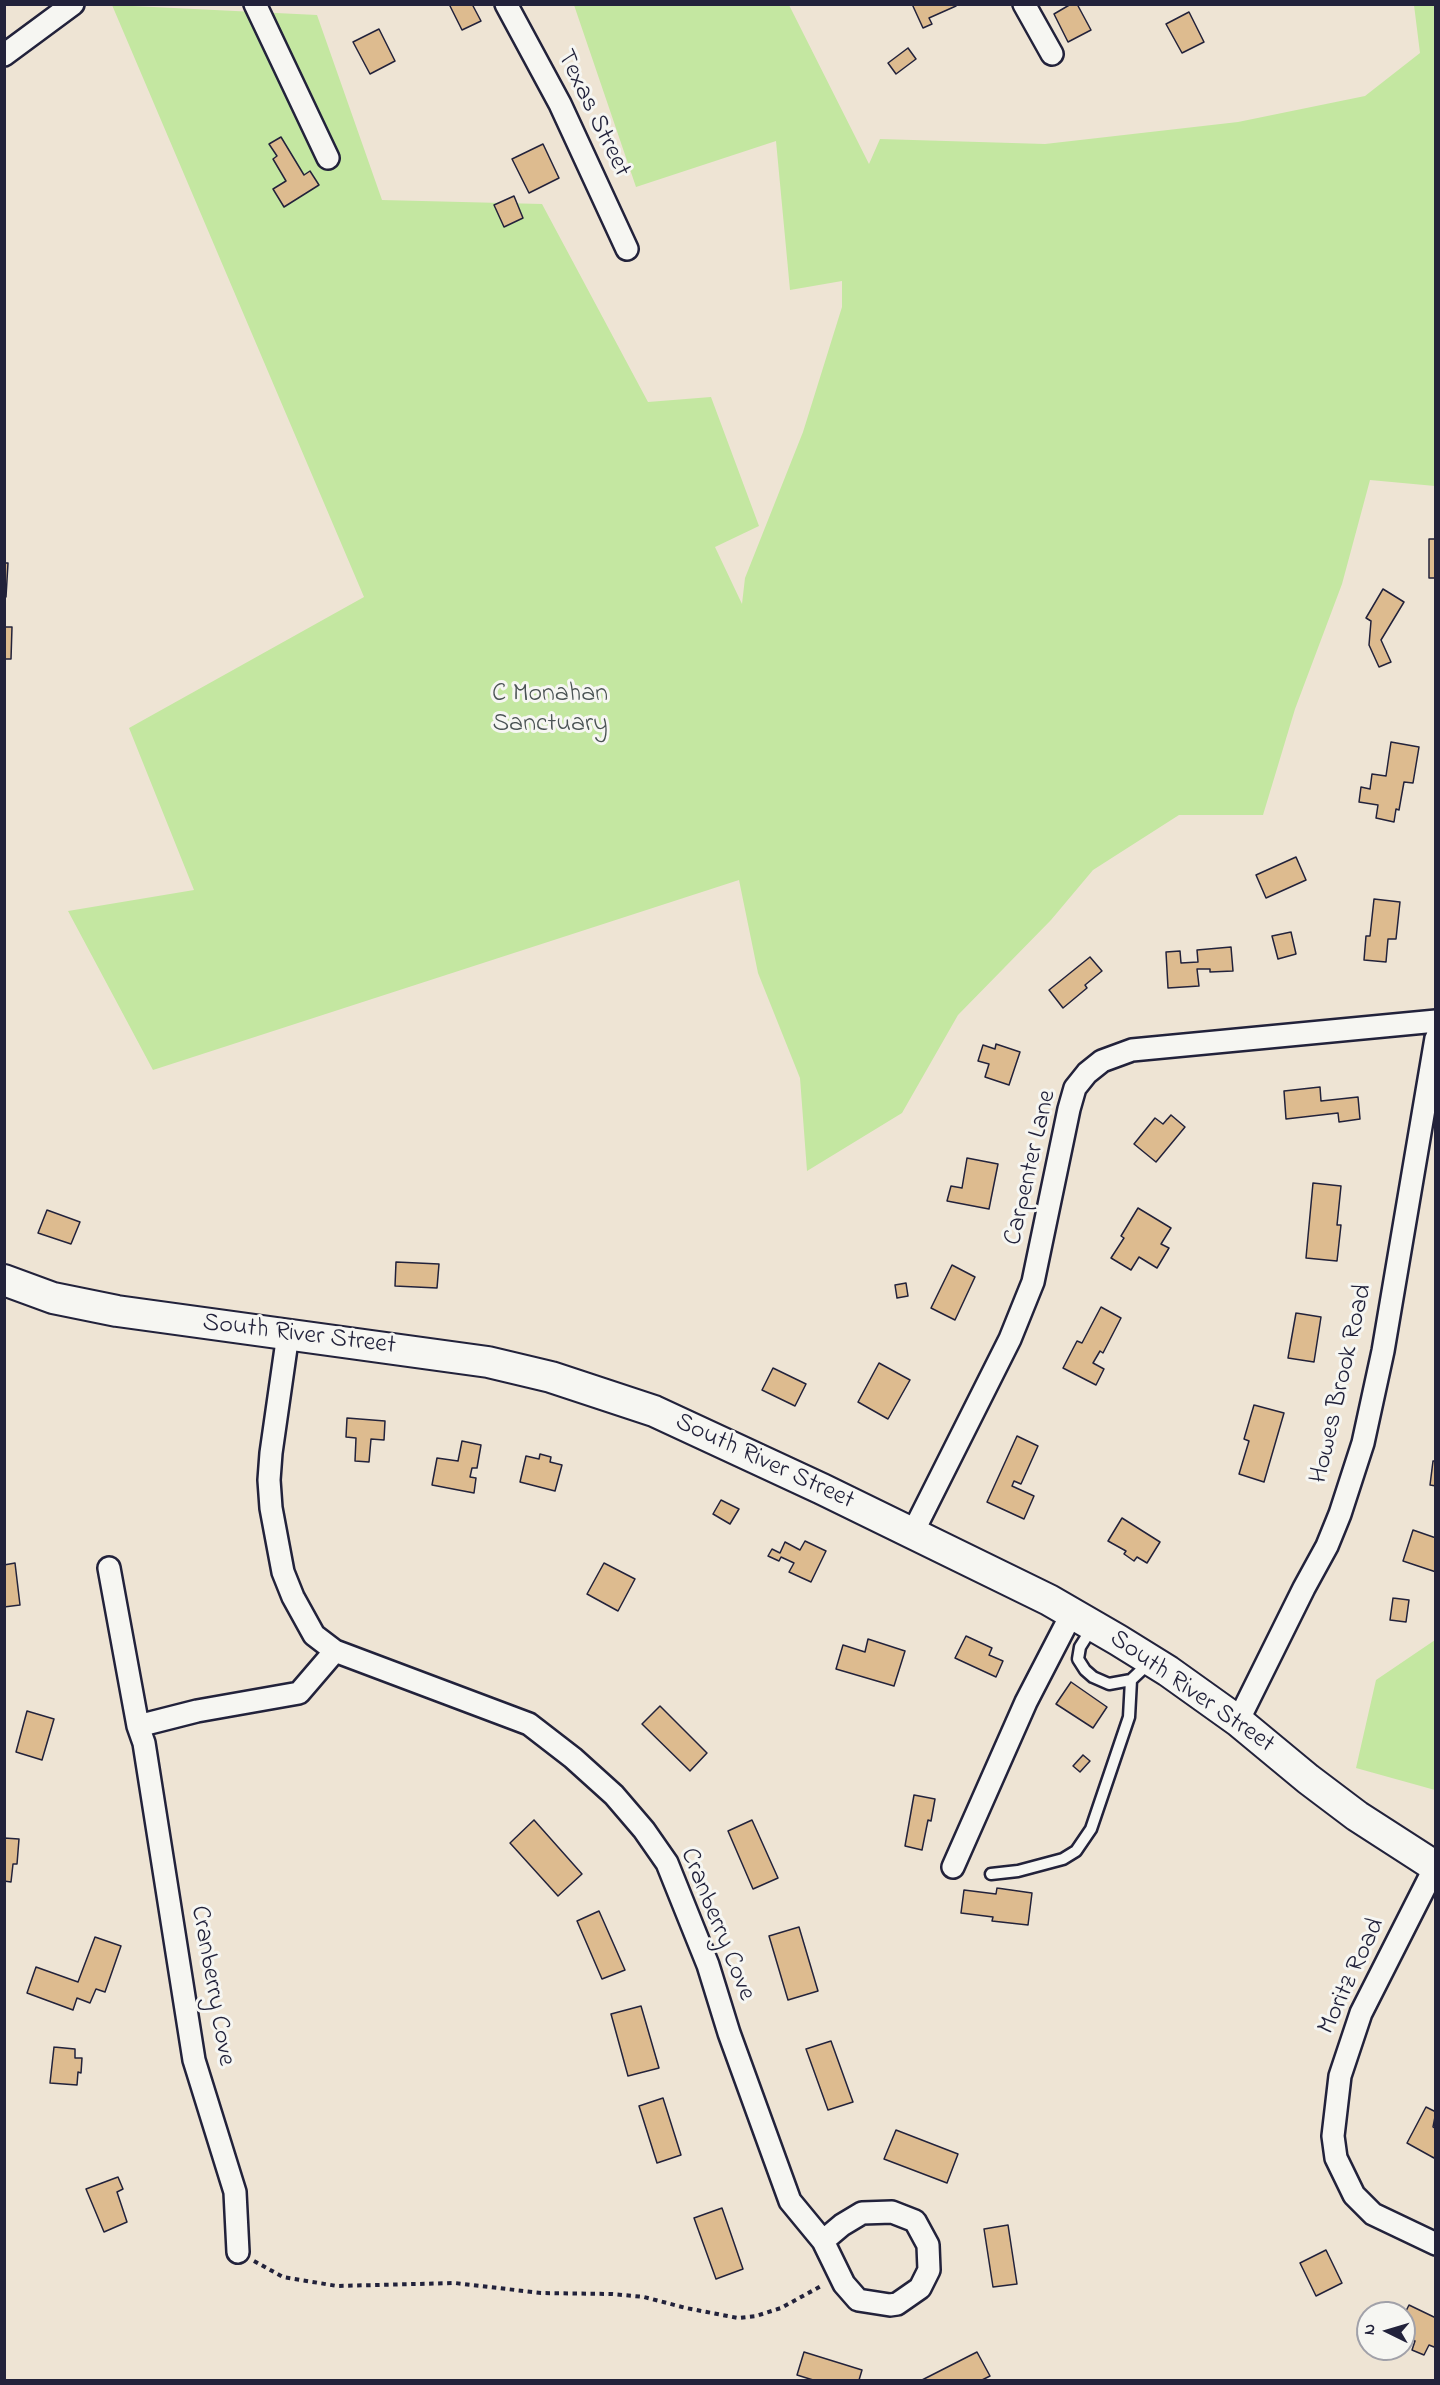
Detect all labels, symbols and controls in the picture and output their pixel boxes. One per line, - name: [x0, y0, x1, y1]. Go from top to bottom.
- street label: Texas Street: [548, 45, 636, 183]
- park label: C Monahan Sanctuary: [492, 680, 608, 742]
- street label: Carpenter Lane: [999, 1087, 1065, 1249]
- street label: Howes Brook Road: [1305, 1281, 1381, 1487]
- street label: South River Street: [201, 1309, 397, 1363]
- street label: South River Street: [669, 1408, 859, 1518]
- street label: South River Street: [1103, 1625, 1279, 1761]
- street label: Cranberry Cove: [671, 1844, 761, 2006]
- street label: Cranberry Cove: [182, 1904, 240, 2068]
- street label: Moritz Road: [1313, 1914, 1393, 2040]
- north arrow: [1356, 2301, 1416, 2361]
- text: N: [1358, 2323, 1382, 2336]

